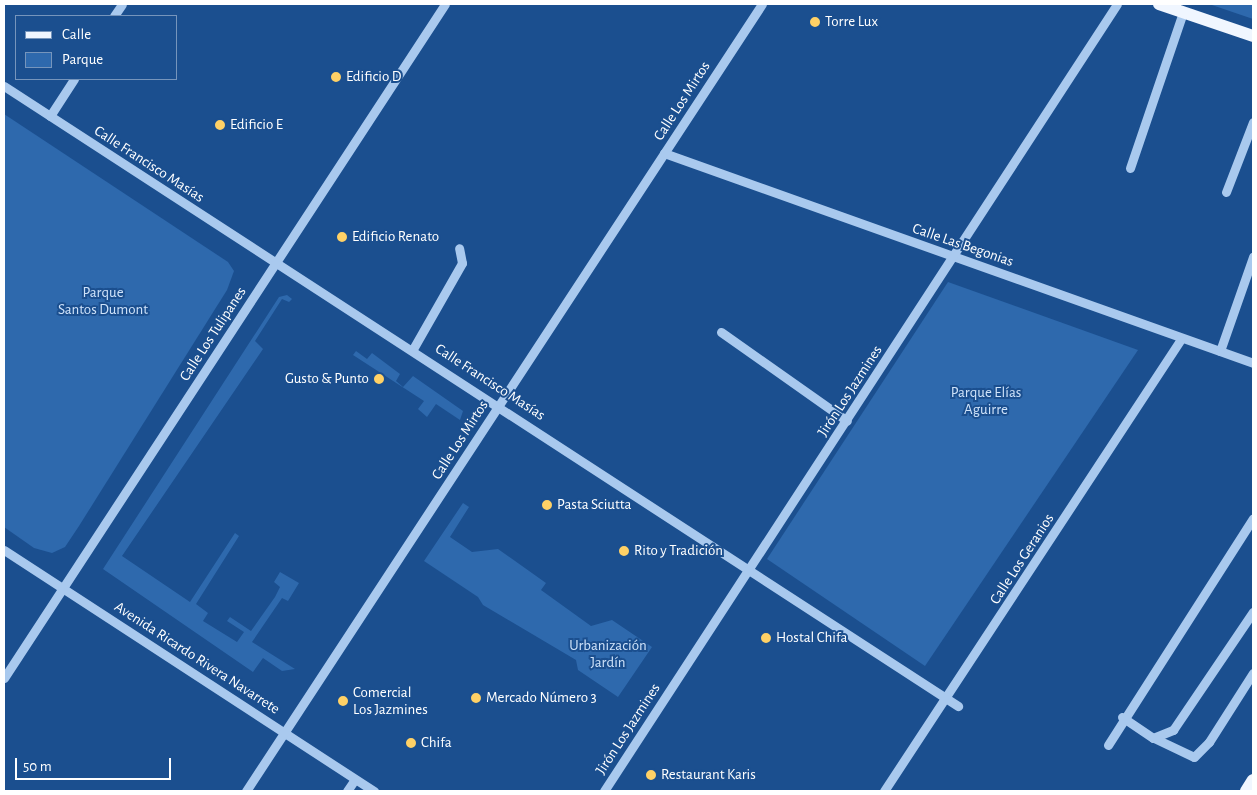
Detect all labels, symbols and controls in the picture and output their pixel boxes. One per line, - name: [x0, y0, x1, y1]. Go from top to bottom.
- place label: Torre Lux: [825, 13, 878, 31]
- legend: [15, 15, 178, 80]
- marker: Torre Lux: [809, 16, 821, 28]
- text: Calle: [62, 27, 91, 42]
- text: Parque: [62, 52, 103, 67]
- street label: Calle Los Mirtos: [650, 58, 714, 144]
- place label: Edificio D: [346, 68, 401, 86]
- marker: Edificio D: [330, 71, 342, 83]
- place label: Edificio E: [230, 116, 283, 134]
- marker: Edificio E: [214, 119, 226, 131]
- street label: Calle Francisco Masías: [91, 122, 207, 206]
- street label: Calle Las Begonias: [910, 219, 1016, 271]
- place label: Edificio Renato: [352, 228, 439, 246]
- marker: Edificio Renato: [336, 231, 348, 243]
- park label: Parque Santos Dumont: [58, 283, 148, 318]
- street label: Calle Los Tulipanes: [176, 283, 250, 385]
- street label: Calle Francisco Masías: [432, 340, 548, 424]
- street label: Jirón Los Jazmines: [814, 342, 886, 440]
- place label: Gusto & Punto: [285, 370, 369, 388]
- marker: Gusto & Punto: [373, 373, 385, 385]
- park label: Parque Elías Aguirre: [951, 383, 1021, 418]
- street label: Calle Los Mirtos: [428, 397, 492, 483]
- place label: Pasta Sciutta: [557, 496, 631, 514]
- marker: Pasta Sciutta: [541, 499, 553, 511]
- street label: Calle Los Geranios: [986, 510, 1058, 608]
- place label: Rito y Tradición: [634, 542, 723, 560]
- marker: Rito y Tradición: [618, 545, 630, 557]
- street label: Avenida Ricardo Rivera Navarrete: [111, 598, 283, 718]
- place label: Hostal Chifa: [776, 629, 847, 647]
- marker: Hostal Chifa: [760, 632, 772, 644]
- park label: Urbanización Jardín: [569, 636, 647, 671]
- street label: Jirón Los Jazmines: [592, 680, 664, 778]
- place label: Comercial Los Jazmines: [353, 683, 428, 718]
- place label: Mercado Número 3: [486, 689, 597, 707]
- marker: Mercado Número 3: [470, 692, 482, 704]
- marker: Comercial Los Jazmines: [337, 695, 349, 707]
- place label: Chifa: [421, 734, 452, 752]
- marker: Chifa: [405, 737, 417, 749]
- scale bar: [18, 748, 174, 780]
- text: 50 m: [23, 759, 52, 774]
- place label: Restaurant Karis: [661, 766, 756, 784]
- marker: Restaurant Karis: [645, 769, 657, 781]

